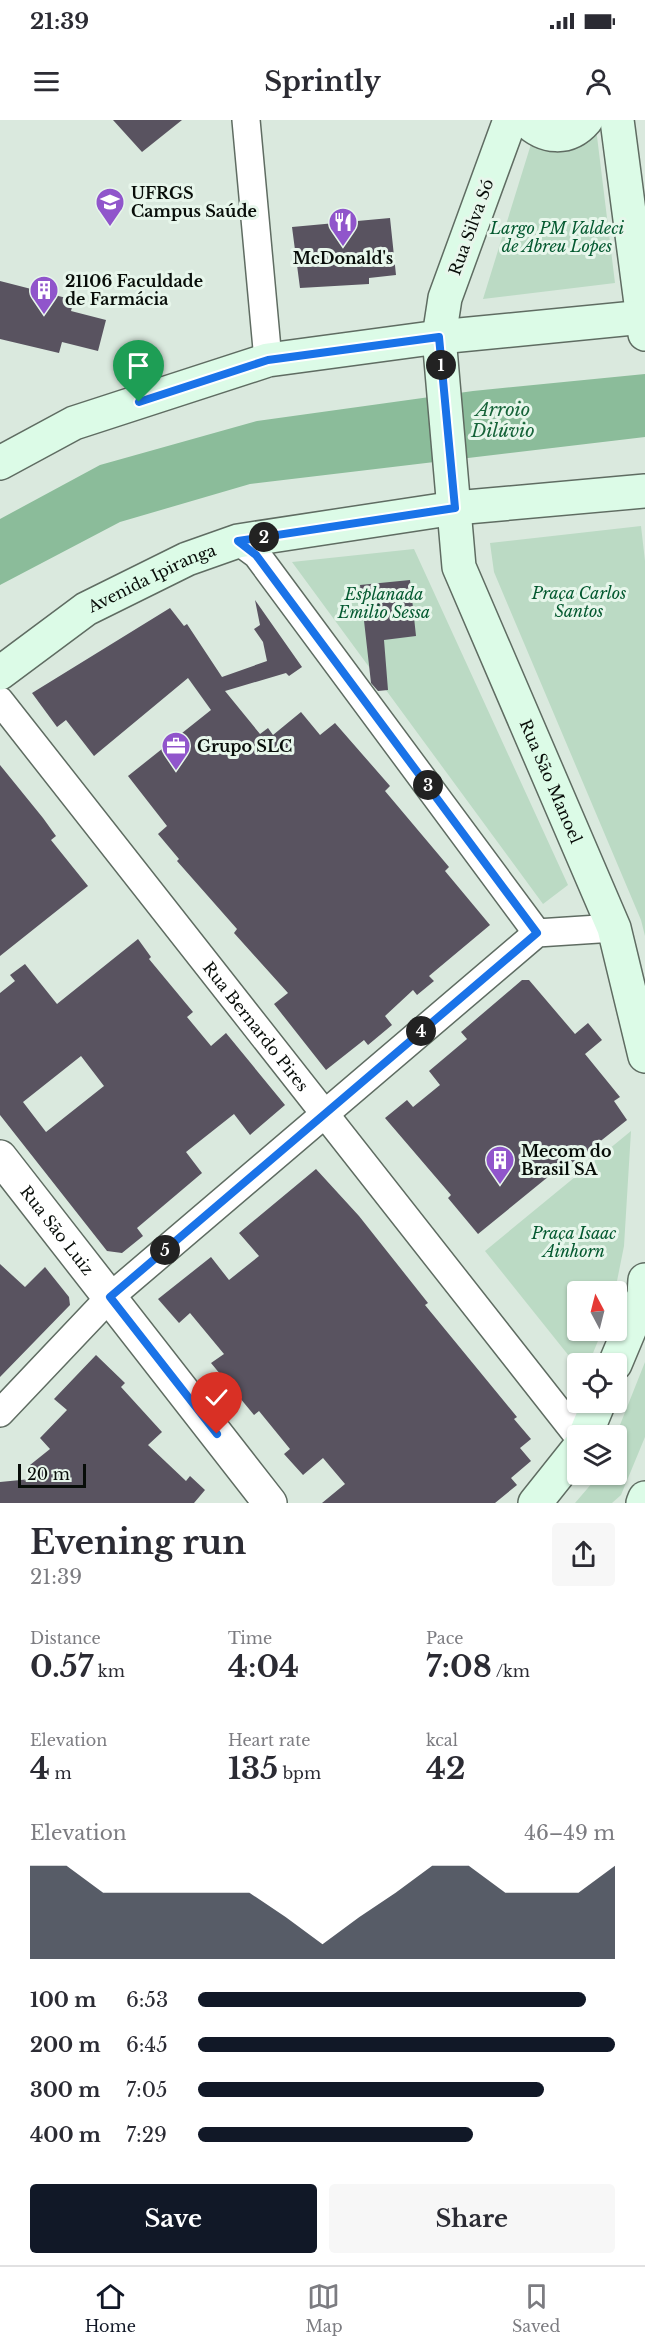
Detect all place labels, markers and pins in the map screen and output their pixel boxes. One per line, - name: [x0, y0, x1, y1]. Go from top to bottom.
- place label: UFRGS Campus Saúde: [131, 183, 257, 221]
- school or university icon: UFRGS Campus Saúde: [94, 186, 126, 228]
- restaurant icon: McDonald's: [327, 206, 359, 248]
- place label: McDonald's: [293, 248, 393, 268]
- place label: 21106 Faculdade de Farmácia: [65, 271, 203, 309]
- building icon: 21106 Faculdade de Farmácia: [28, 274, 60, 316]
- pin: [113, 340, 164, 402]
- pin: 1: [426, 350, 456, 380]
- pin: 2: [249, 522, 279, 552]
- office icon: Grupo SLC: [160, 730, 192, 772]
- place label: Grupo SLC: [197, 736, 292, 756]
- pin: 3: [413, 770, 443, 800]
- pin: 4: [406, 1016, 436, 1046]
- place label: Mecom do Brasil SA: [521, 1141, 612, 1179]
- building icon: Mecom do Brasil SA: [484, 1144, 516, 1186]
- pin: 5: [150, 1235, 180, 1265]
- pin: [191, 1372, 242, 1434]

